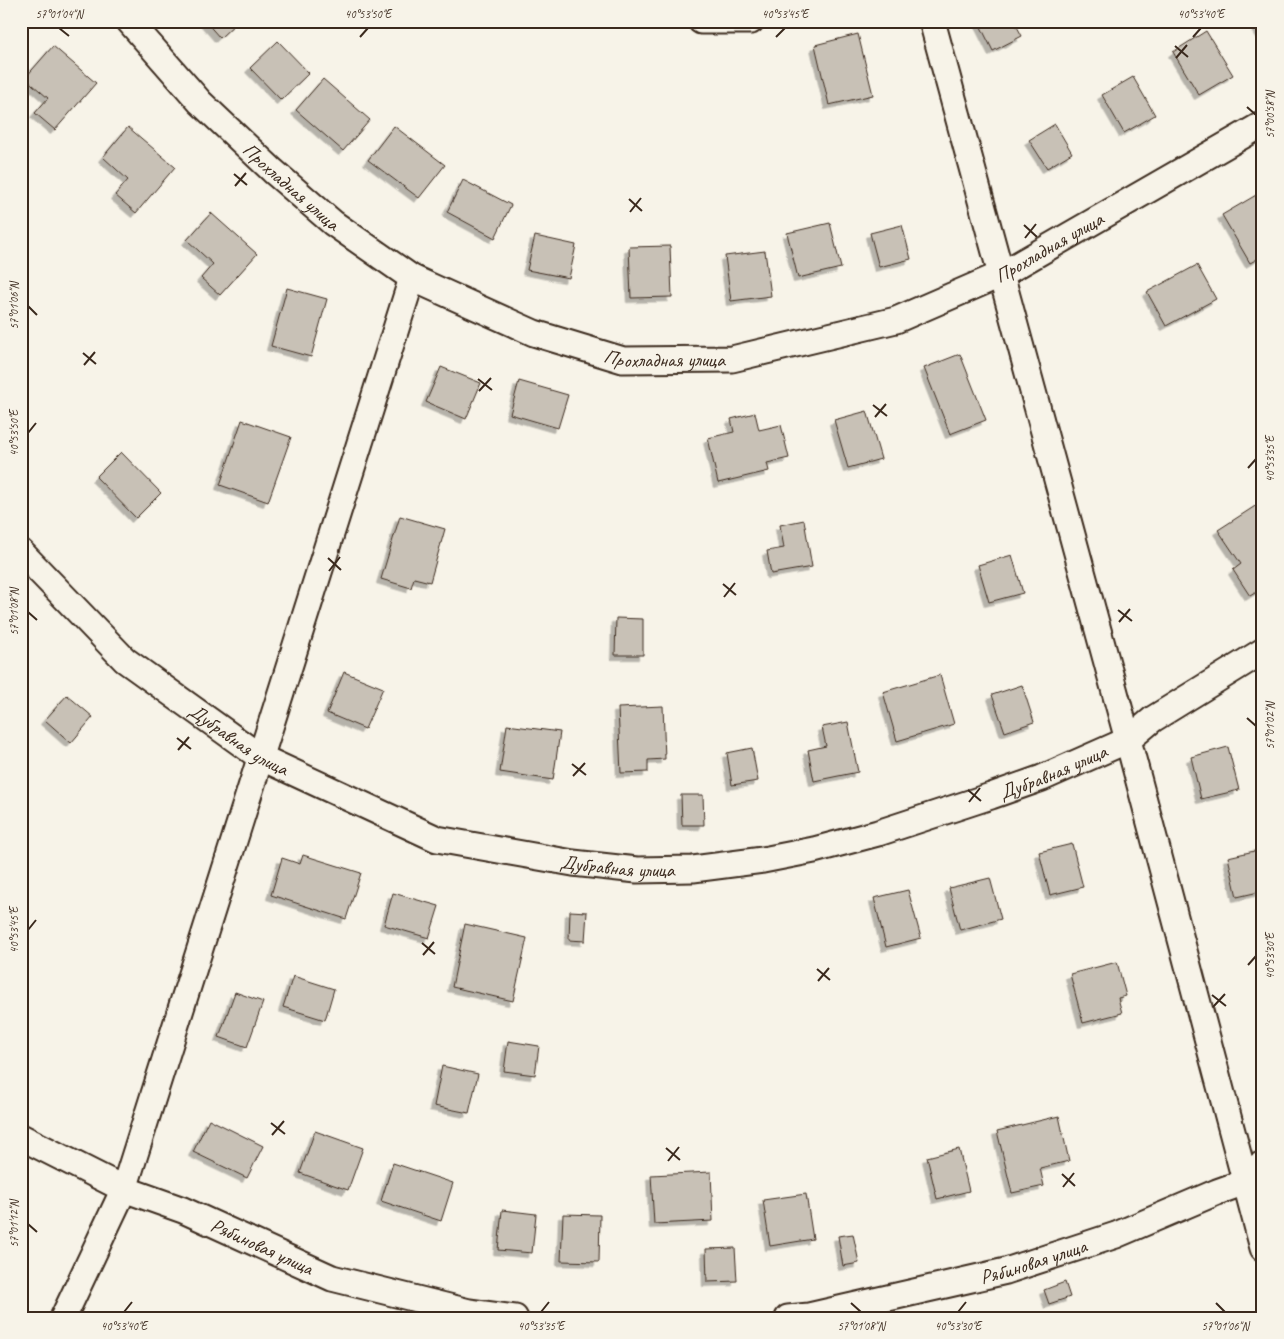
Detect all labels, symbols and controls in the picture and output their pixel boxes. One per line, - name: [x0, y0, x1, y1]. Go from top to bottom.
- text: 57°01'04"N: [35, 6, 84, 22]
- text: 40°53'50"E: [345, 6, 393, 22]
- text: 40°53'45"E: [762, 6, 810, 22]
- text: 40°53'40"E: [1178, 6, 1226, 22]
- text: 57°00'58"N: [1262, 90, 1278, 139]
- street label: Прохладная улица: [237, 137, 345, 237]
- street label: Прохладная улица: [991, 206, 1109, 288]
- text: 57°01'06"N: [6, 281, 22, 330]
- street label: Прохладная улица: [601, 343, 726, 373]
- text: 40°53'50"E: [6, 408, 22, 456]
- text: 40°53'35"E: [1262, 434, 1278, 482]
- text: 57°01'08"N: [6, 587, 22, 636]
- street label: Дубравная улица: [184, 698, 293, 782]
- text: 57°01'02"N: [1262, 701, 1278, 750]
- street label: Дубравная улица: [996, 738, 1112, 805]
- street label: Дубравная улица: [558, 849, 676, 883]
- text: 40°53'45"E: [6, 905, 22, 953]
- text: 40°53'30"E: [1262, 931, 1278, 979]
- text: 57°01'12"N: [6, 1199, 22, 1248]
- street label: Рябиновая улица: [207, 1212, 319, 1282]
- street label: Рябиновая улица: [978, 1233, 1091, 1289]
- text: 40°53'40"E: [101, 1318, 149, 1334]
- text: 40°53'35"E: [518, 1318, 566, 1334]
- text: 57°01'08"N: [837, 1318, 886, 1334]
- text: 40°53'30"E: [935, 1318, 983, 1334]
- text: 57°01'06"N: [1201, 1318, 1250, 1334]

